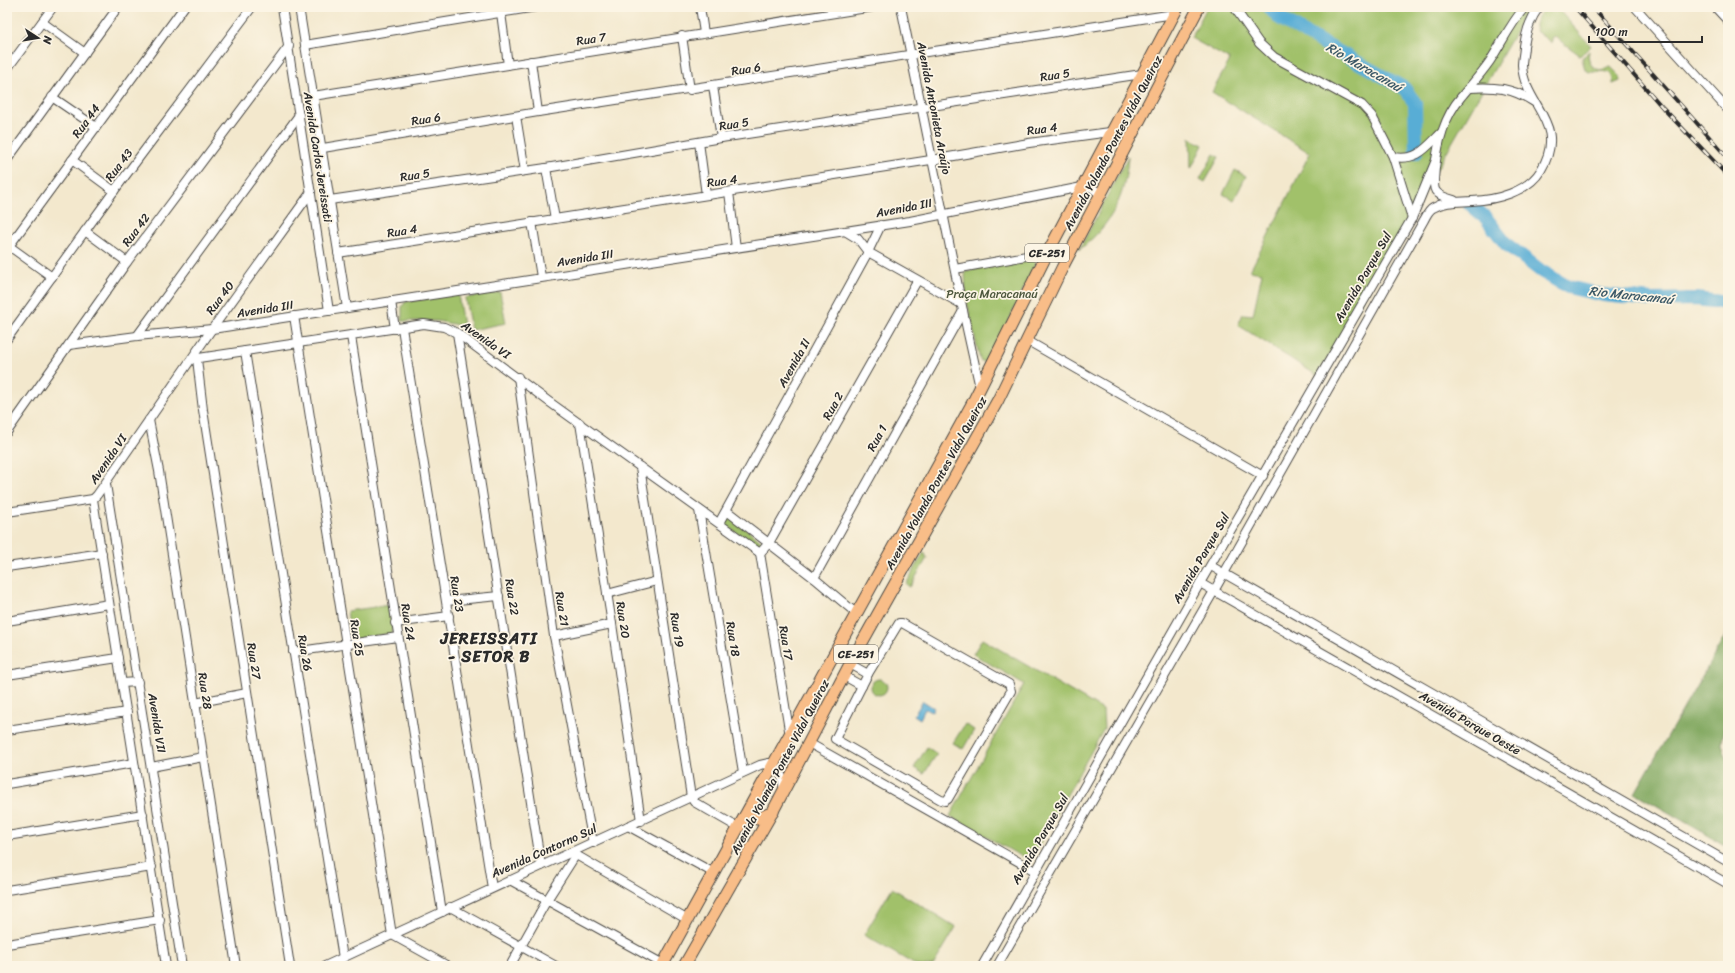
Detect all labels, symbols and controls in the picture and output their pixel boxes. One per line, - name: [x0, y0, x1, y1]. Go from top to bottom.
- north arrow: [18, 18, 58, 58]
- scale bar: [1589, 18, 1702, 44]
- text: 100 m: [1595, 21, 1628, 43]
- street label: Rua 7: [575, 26, 609, 52]
- text: N: [37, 33, 58, 46]
- water label: Rio Maracanaú: [1322, 36, 1409, 100]
- street label: Avenida Antonieta Araújo: [910, 39, 958, 177]
- street label: Avenida Yolanda Pontes Vidal Queiroz: [1057, 51, 1169, 235]
- street label: Rua 6: [730, 56, 763, 82]
- street label: Rua 5: [1038, 62, 1072, 88]
- street label: Avenida Carlos Jereissati: [297, 89, 339, 224]
- street label: Rua 44: [66, 99, 106, 143]
- street label: Rua 6: [410, 106, 443, 132]
- street label: Rua 5: [717, 111, 751, 137]
- street label: Rua 4: [1025, 116, 1059, 142]
- street label: Rua 43: [99, 143, 139, 186]
- street label: Rua 5: [398, 162, 432, 188]
- street label: Rua 4: [705, 168, 739, 194]
- street label: Avenida III: [873, 192, 934, 224]
- street label: Rua 42: [116, 208, 156, 252]
- street label: Rua 4: [385, 218, 419, 244]
- street label: Avenida Parque Sul: [1328, 227, 1398, 327]
- street label: Avenida III: [554, 243, 615, 273]
- road number: CE-251: [1025, 244, 1069, 262]
- street label: Rua 40: [200, 276, 240, 320]
- water label: Rio Maracanaú: [1588, 279, 1677, 311]
- park label: Praça Maracanaú: [946, 283, 1038, 305]
- street label: Avenida III: [234, 294, 295, 324]
- street label: Avenida VI: [456, 314, 517, 366]
- street label: Avenida II: [771, 334, 817, 393]
- street label: Rua 2: [816, 388, 850, 424]
- street label: Avenida Yolanda Pontes Vidal Queiroz: [878, 392, 993, 575]
- street label: Rua 1: [861, 420, 893, 456]
- street label: Avenida VI: [82, 428, 134, 490]
- street label: Avenida Parque Sul: [1166, 508, 1236, 608]
- street label: Rua 23: [443, 574, 471, 614]
- street label: Rua 22: [498, 577, 526, 617]
- street label: Rua 21: [548, 590, 576, 628]
- street label: Rua 20: [609, 600, 637, 641]
- street label: Rua 24: [394, 602, 422, 643]
- street label: Rua 19: [663, 611, 691, 649]
- street label: Rua 25: [343, 618, 371, 658]
- street label: Rua 18: [719, 620, 747, 658]
- district label: JEREISSATI - SETOR B: [439, 624, 538, 671]
- street label: Rua 17: [772, 624, 800, 663]
- street label: Rua 26: [291, 633, 319, 673]
- street label: Rua 27: [240, 641, 268, 682]
- road number: CE-251: [834, 645, 878, 663]
- street label: Rua 28: [191, 671, 219, 711]
- street label: Avenida Yolanda Pontes Vidal Queiroz: [724, 675, 836, 859]
- street label: Avenida Parque Oeste: [1414, 684, 1525, 761]
- street label: Avenida VII: [141, 690, 173, 755]
- street label: Avenida Parque Sul: [1005, 789, 1075, 889]
- street label: Avenida Contorno Sul: [486, 818, 601, 885]

